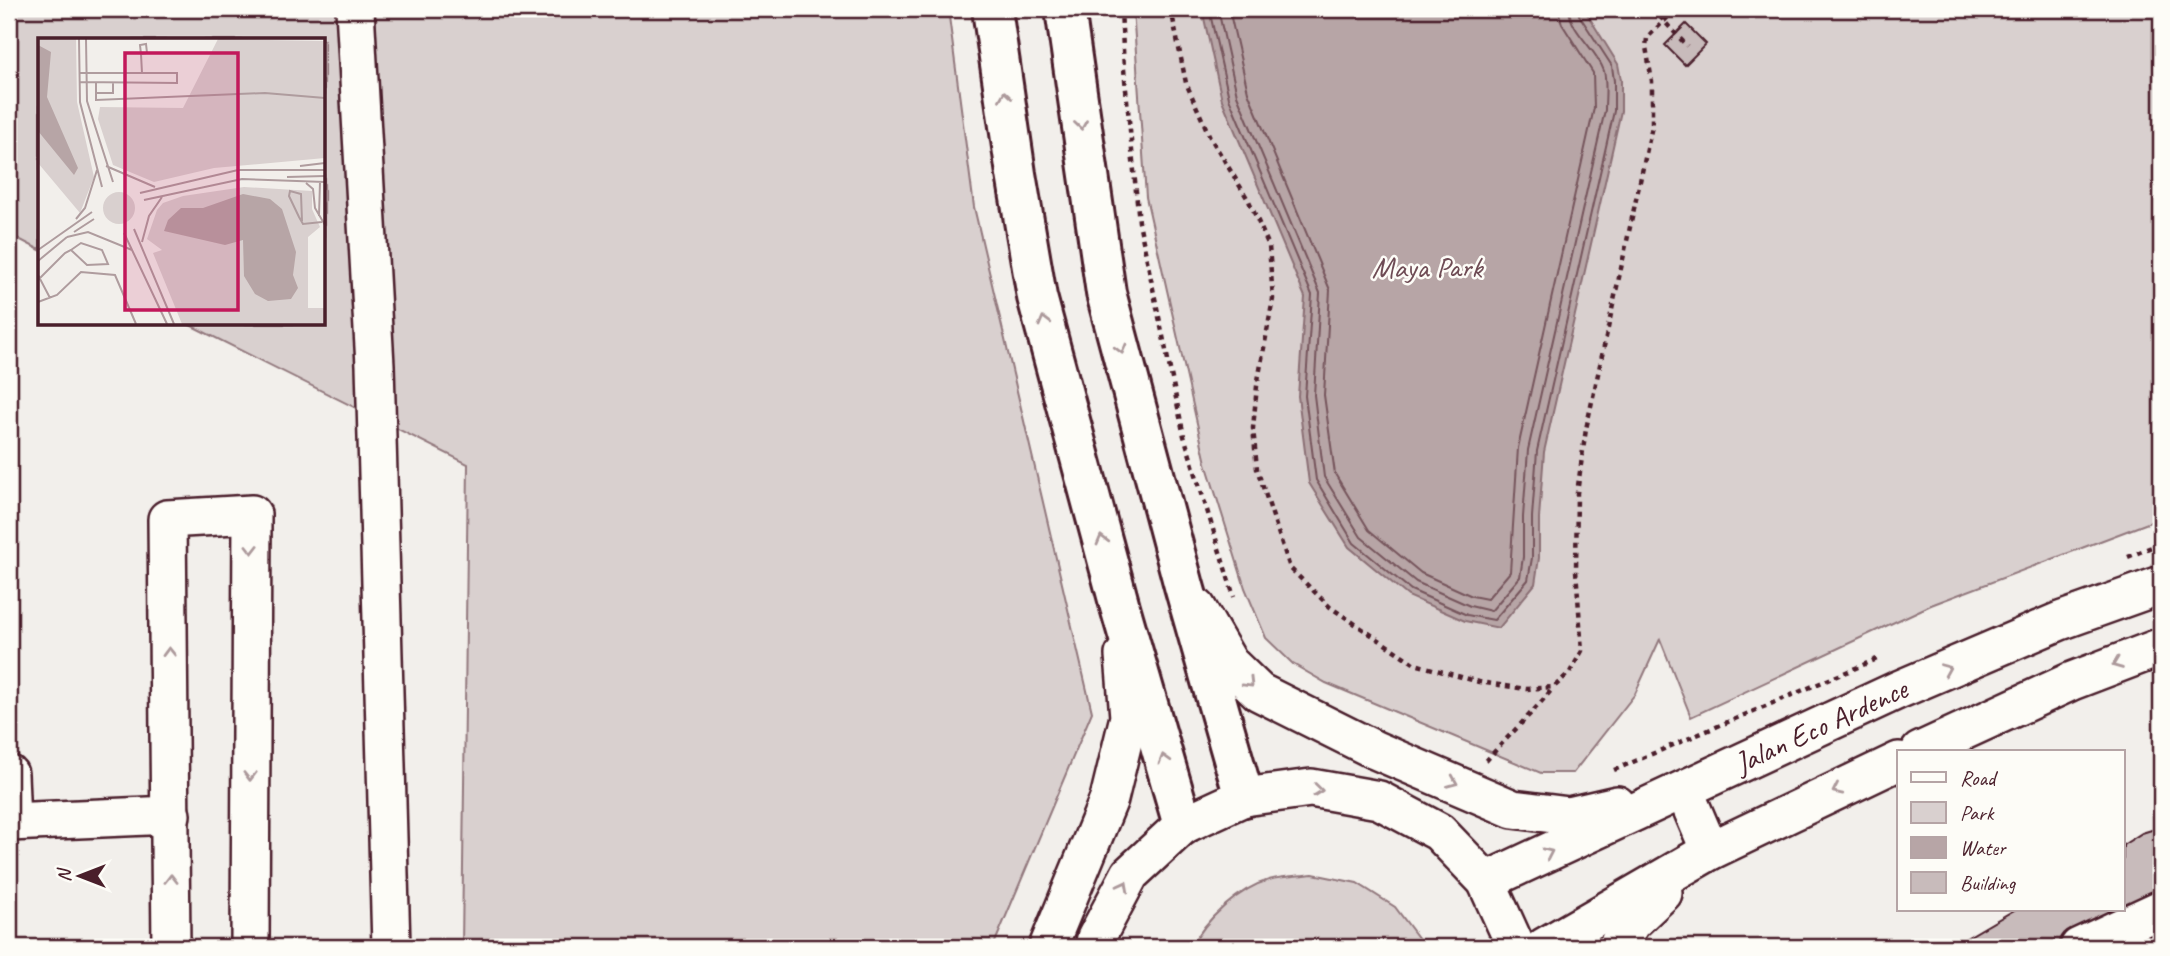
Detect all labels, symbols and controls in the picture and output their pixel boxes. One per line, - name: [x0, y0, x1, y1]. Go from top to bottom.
- inset map: [38, 38, 326, 326]
- one-way arrow: [998, 91, 1013, 102]
- one-way arrow: [1073, 119, 1088, 131]
- park label: Maya Park: [1372, 248, 1484, 286]
- one-way arrow: [1037, 315, 1052, 327]
- one-way arrow: [1112, 342, 1127, 354]
- one-way arrow: [1096, 535, 1110, 547]
- one-way arrow: [244, 543, 259, 554]
- one-way arrow: [161, 646, 177, 656]
- one-way arrow: [2111, 656, 2123, 670]
- one-way arrow: [1939, 663, 1952, 677]
- street label: Jalan Eco Ardence: [1727, 669, 1915, 783]
- one-way arrow: [1241, 674, 1254, 687]
- legend: [1897, 750, 2124, 911]
- one-way arrow: [1158, 753, 1173, 765]
- text: Road: [1960, 765, 1999, 791]
- one-way arrow: [242, 771, 258, 782]
- one-way arrow: [1445, 774, 1458, 788]
- one-way arrow: [1832, 782, 1844, 796]
- one-way arrow: [1312, 783, 1324, 798]
- text: Park: [1960, 800, 1995, 826]
- text: Water: [1960, 835, 2007, 861]
- north arrow: [46, 841, 116, 911]
- one-way arrow: [1541, 847, 1553, 861]
- text: N: [52, 867, 76, 882]
- text: Building: [1960, 870, 2017, 896]
- one-way arrow: [163, 873, 179, 884]
- one-way arrow: [1116, 881, 1129, 893]

